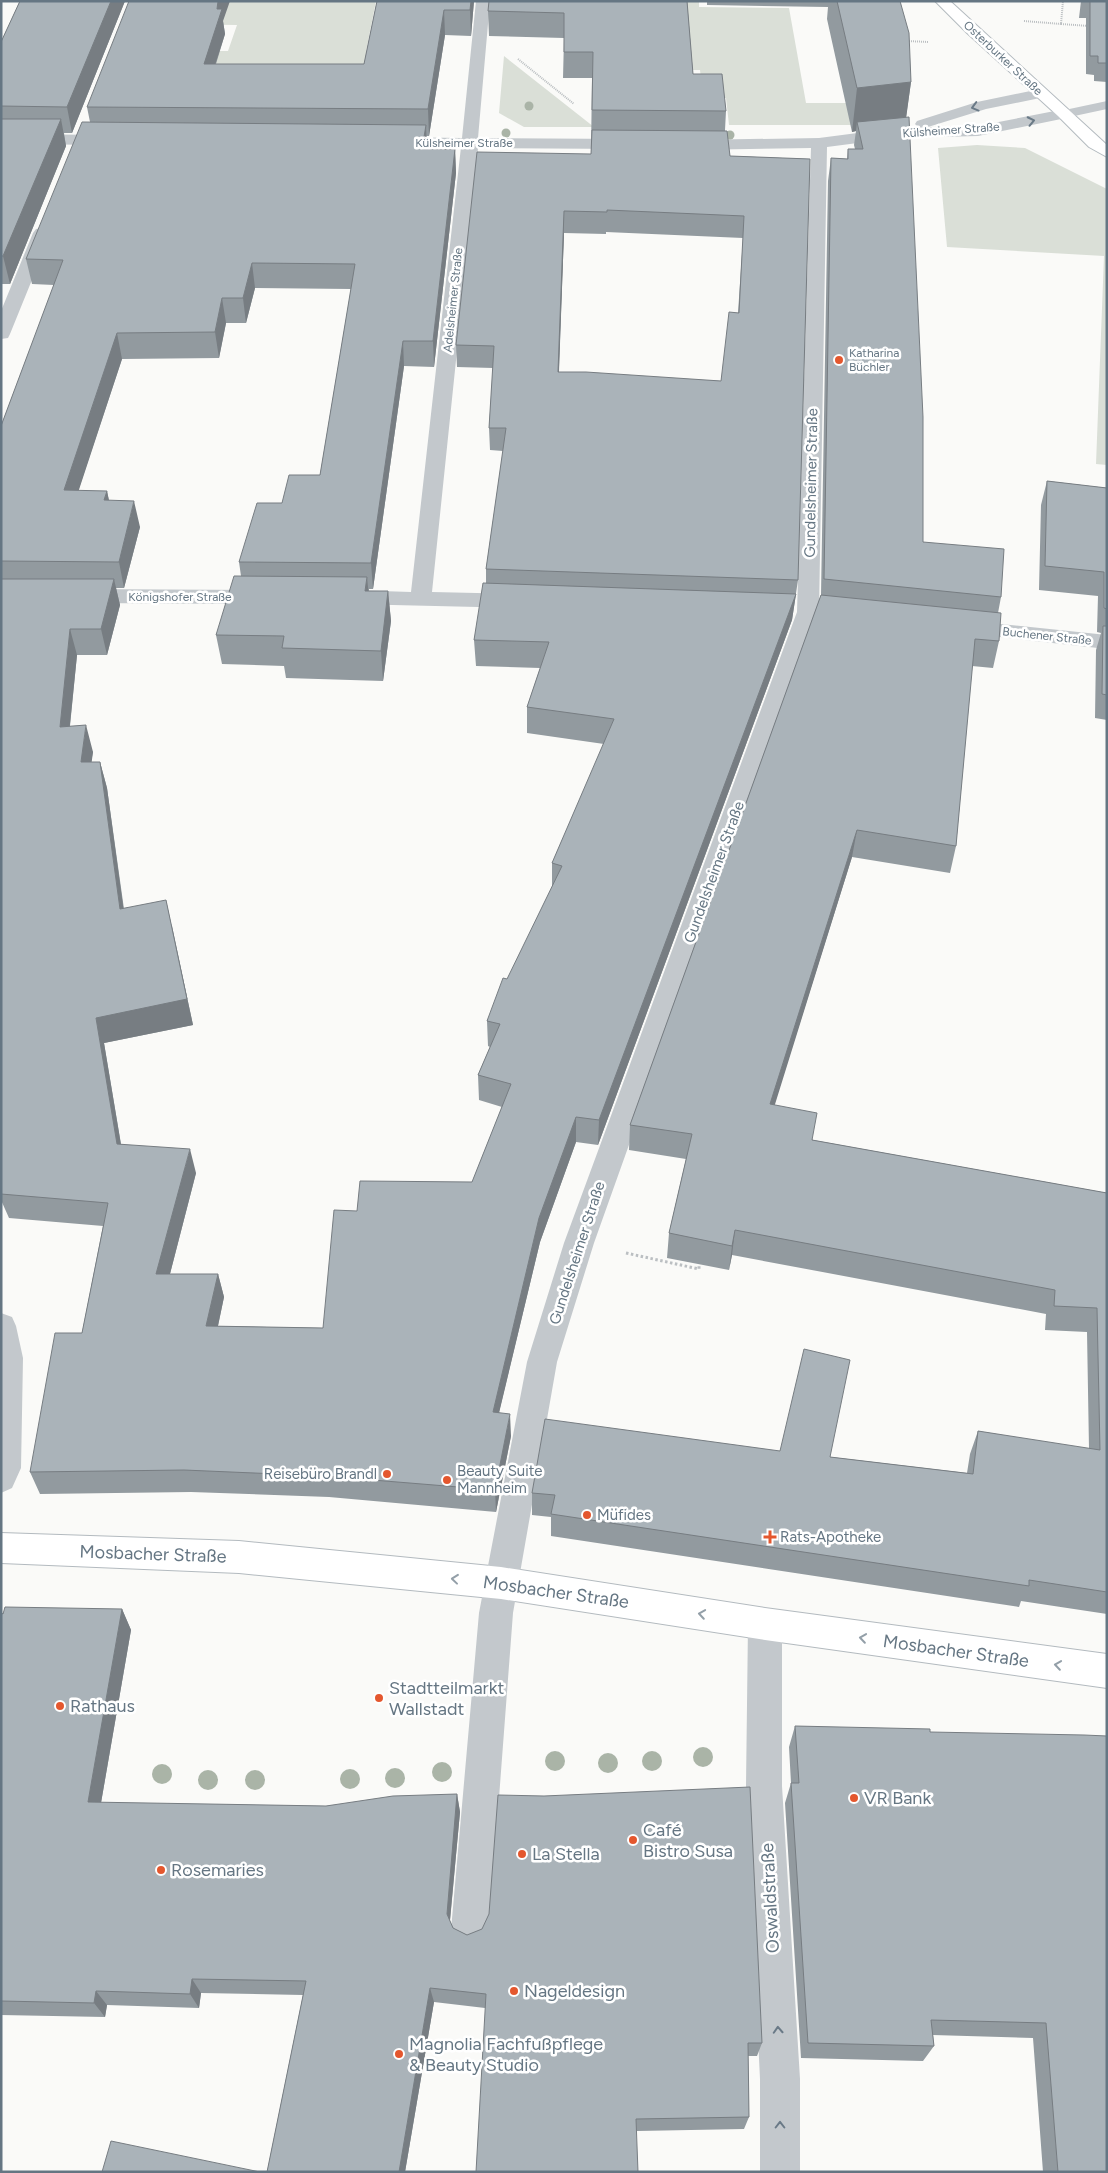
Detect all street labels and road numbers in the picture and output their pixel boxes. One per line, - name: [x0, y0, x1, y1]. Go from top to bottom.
- street label: Osterburker Straße: [961, 18, 1046, 98]
- street label: Külsheimer Straße: [902, 120, 1001, 140]
- street label: Külsheimer Straße: [415, 136, 513, 150]
- street label: Adelsheimer Straße: [441, 247, 466, 353]
- street label: Gundelsheimer Straße: [801, 408, 821, 558]
- street label: Königshofer Straße: [128, 590, 232, 604]
- street label: Buchener Straße: [1002, 624, 1093, 648]
- street label: Gundelsheimer Straße: [680, 799, 748, 945]
- street label: Gundelsheimer Straße: [545, 1179, 609, 1327]
- street label: Mosbacher Straße: [79, 1540, 227, 1568]
- street label: Mosbacher Straße: [482, 1571, 630, 1613]
- street label: Mosbacher Straße: [882, 1630, 1030, 1672]
- street label: Oswaldstraße: [756, 1842, 784, 1954]

